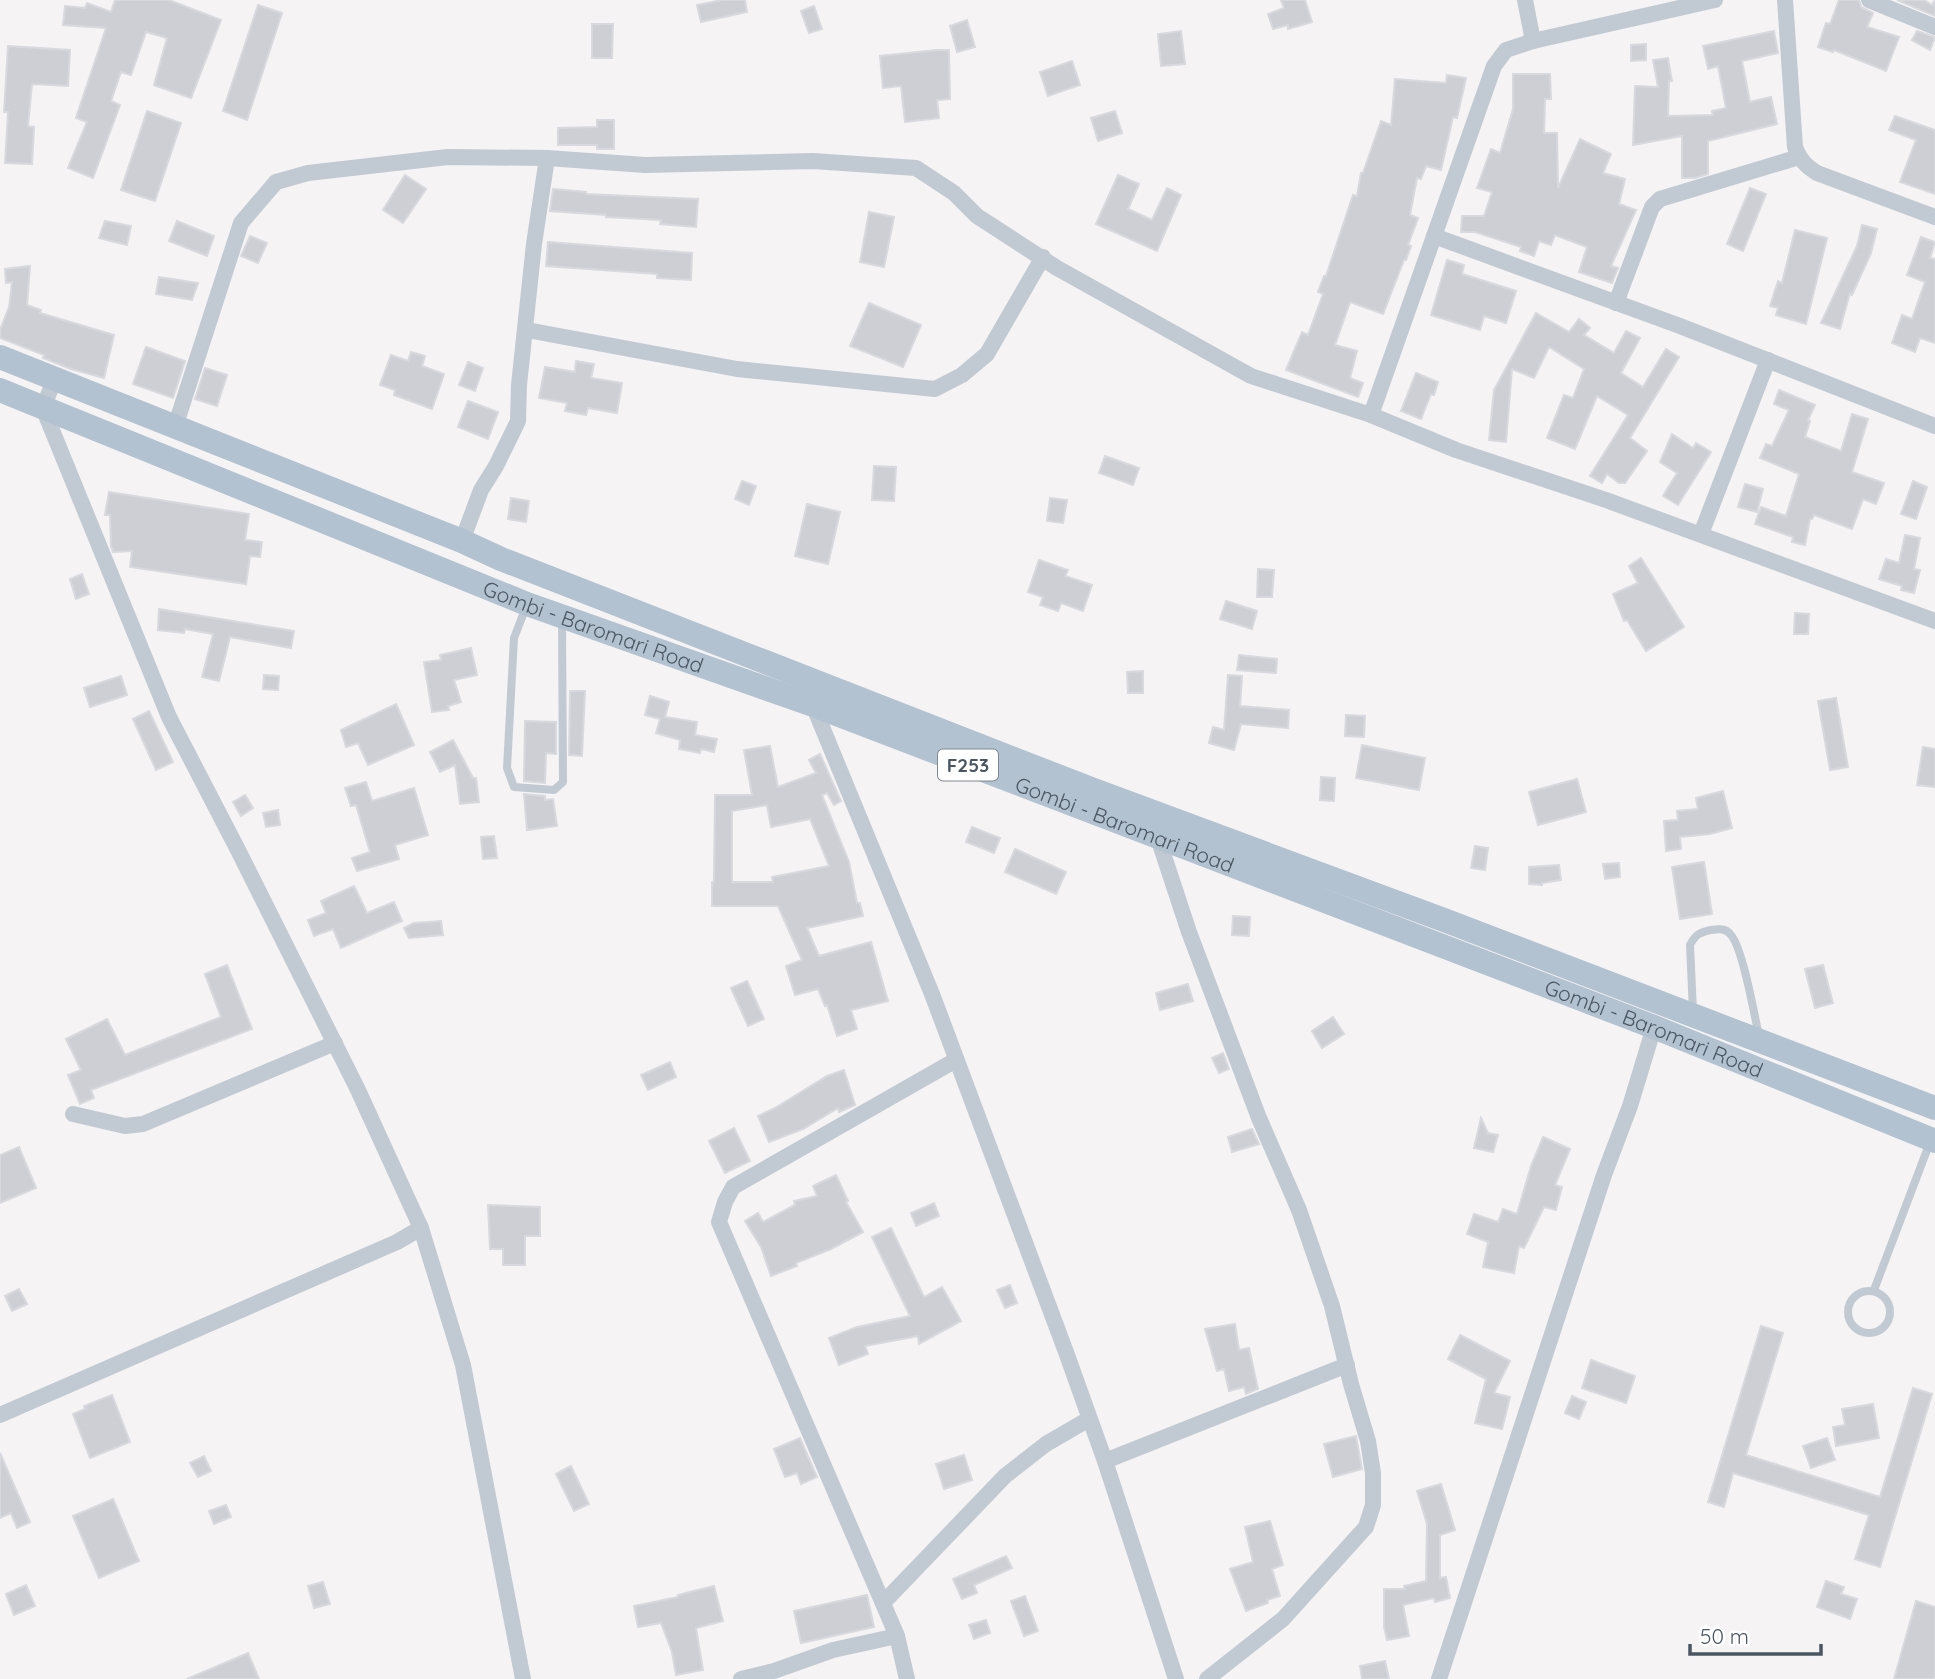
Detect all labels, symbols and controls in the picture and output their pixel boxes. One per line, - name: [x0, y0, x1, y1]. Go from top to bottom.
- street label: Gombi - Baromari Road: [479, 575, 707, 678]
- road number: F253: [938, 750, 998, 780]
- street label: Gombi - Baromari Road: [1012, 771, 1238, 878]
- street label: Gombi - Baromari Road: [1541, 973, 1767, 1083]
- scale bar: [1690, 1612, 1821, 1656]
- text: 50 m: [1700, 1623, 1749, 1649]

